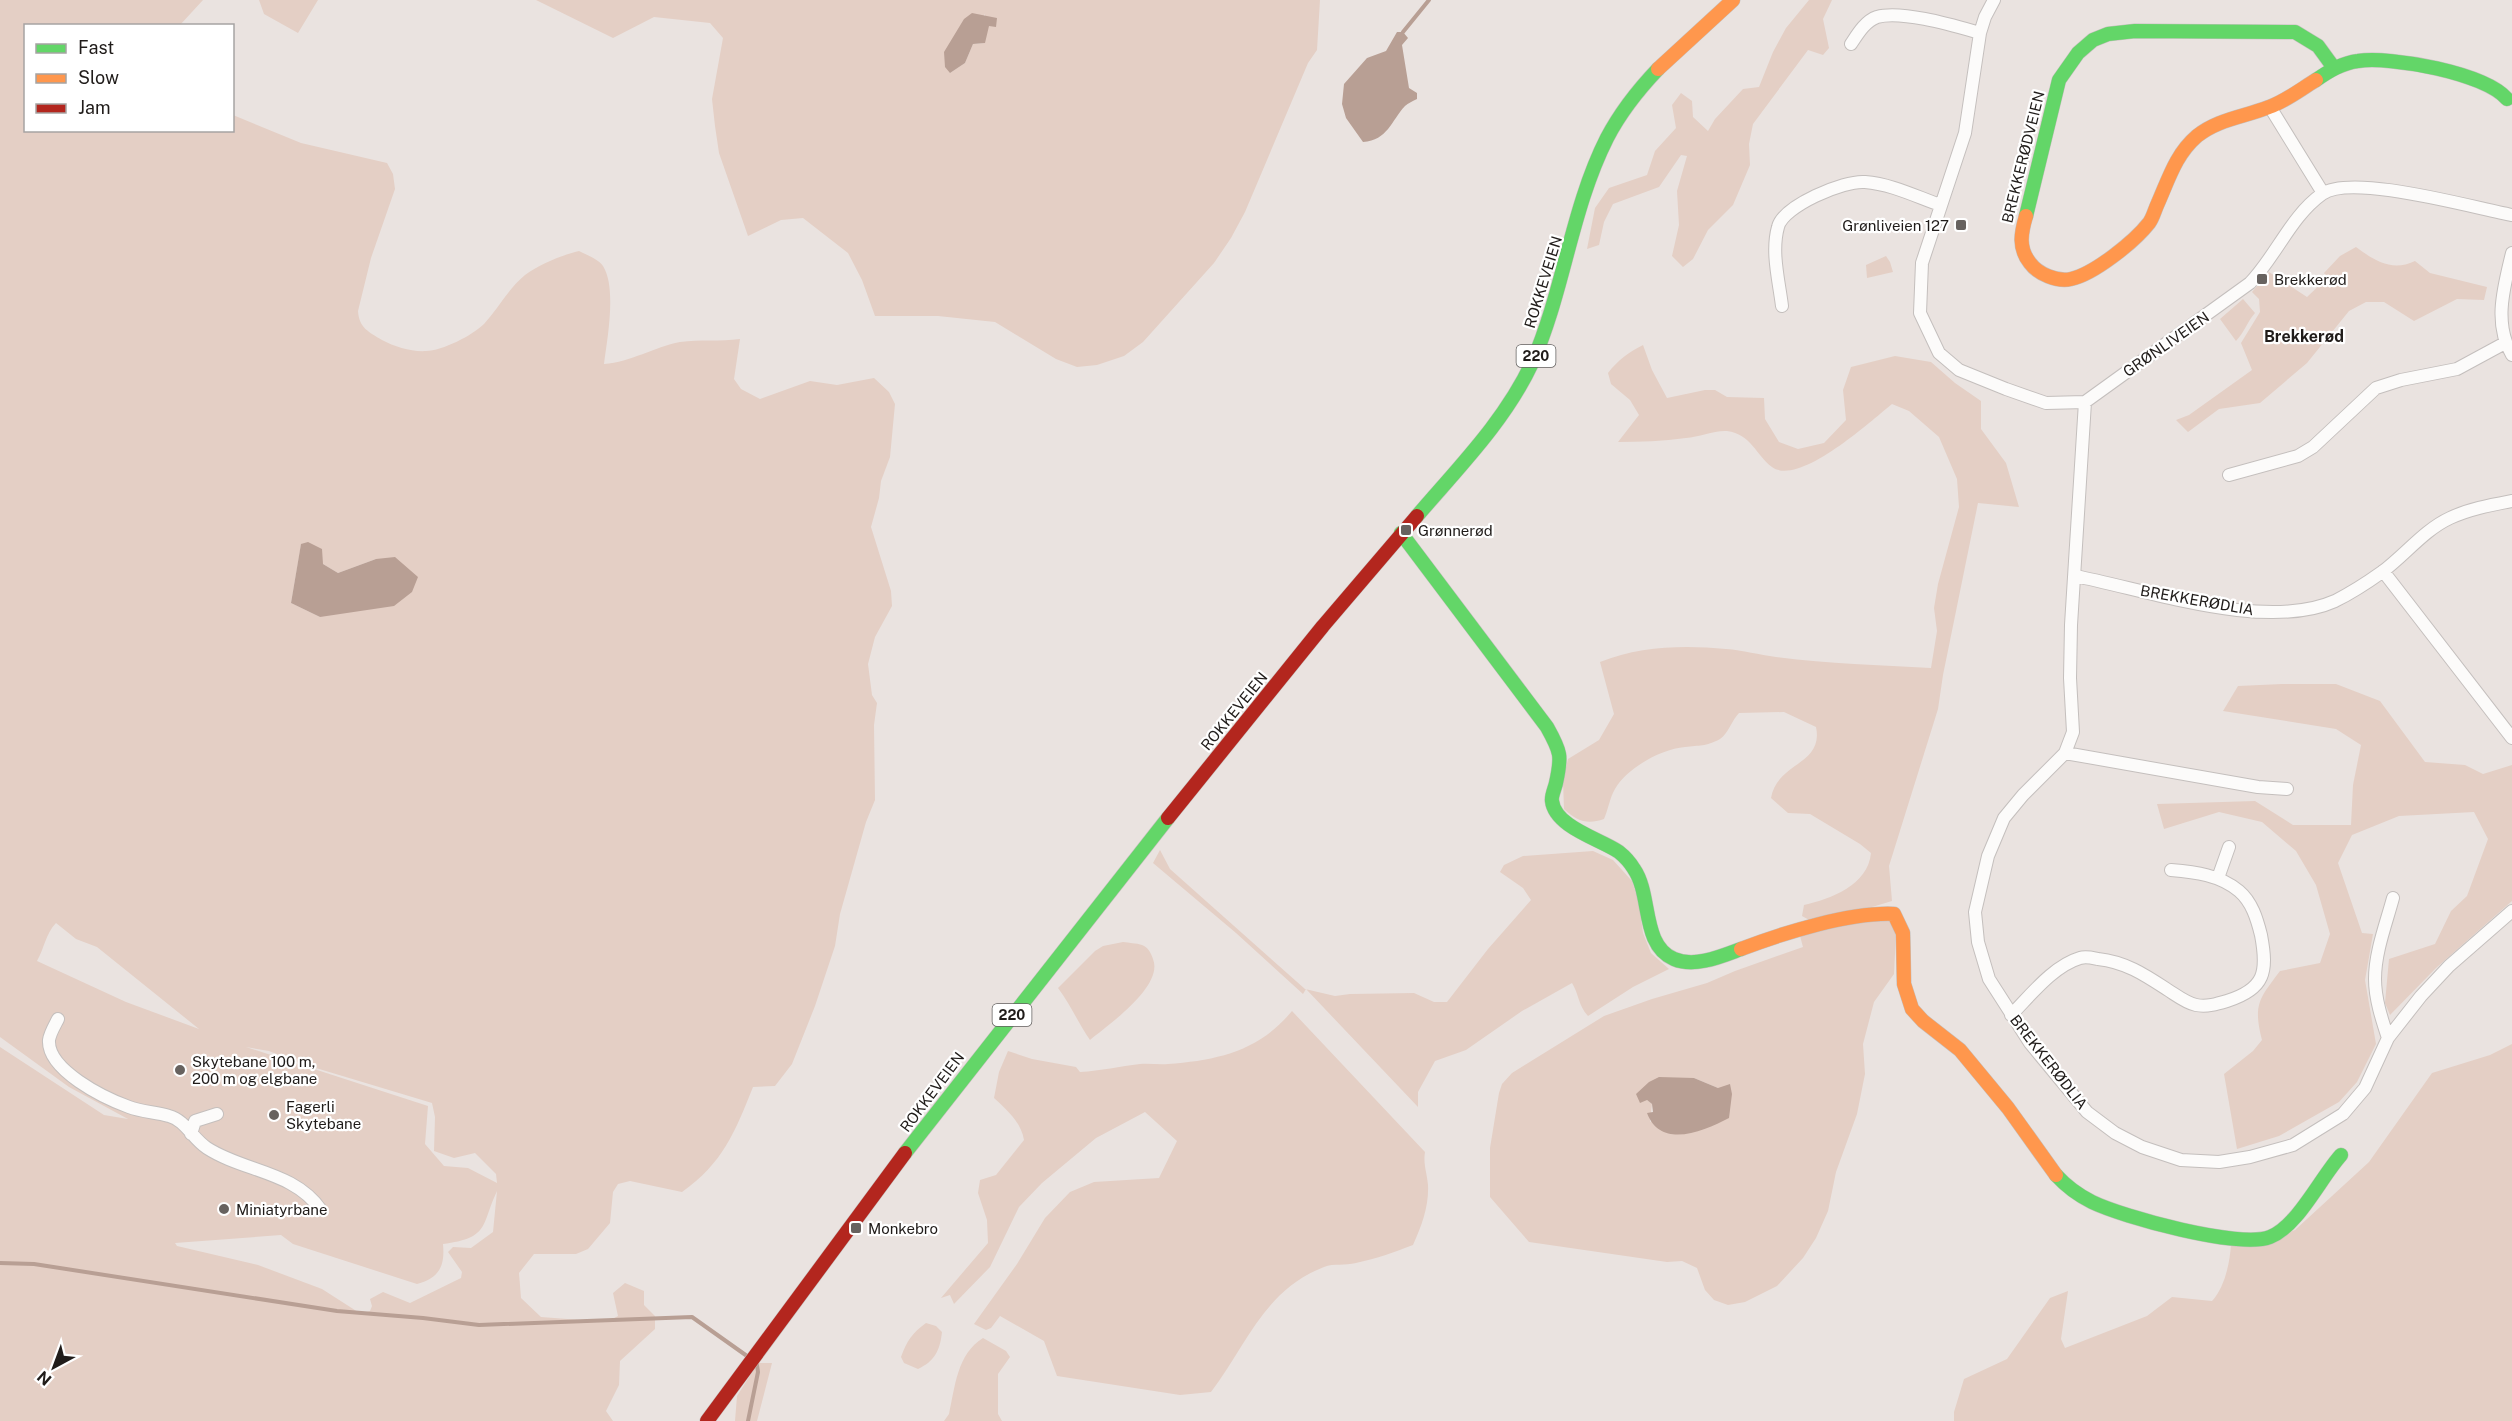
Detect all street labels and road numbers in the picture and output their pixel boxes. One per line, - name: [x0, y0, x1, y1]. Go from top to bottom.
- street label: BREKKERØDVEIEN: [1998, 89, 2048, 225]
- street label: ROKKEVEIEN: [1521, 234, 1565, 330]
- street label: GRØNLIVEIEN: [2120, 308, 2212, 380]
- road number: 220: [1516, 345, 1556, 367]
- street label: BREKKERØDLIA: [2139, 582, 2255, 618]
- street label: ROKKEVEIEN: [1197, 669, 1271, 753]
- road number: 220: [992, 1004, 1032, 1026]
- street label: BREKKERØDLIA: [2007, 1011, 2091, 1113]
- street label: ROKKEVEIEN: [897, 1049, 967, 1135]

